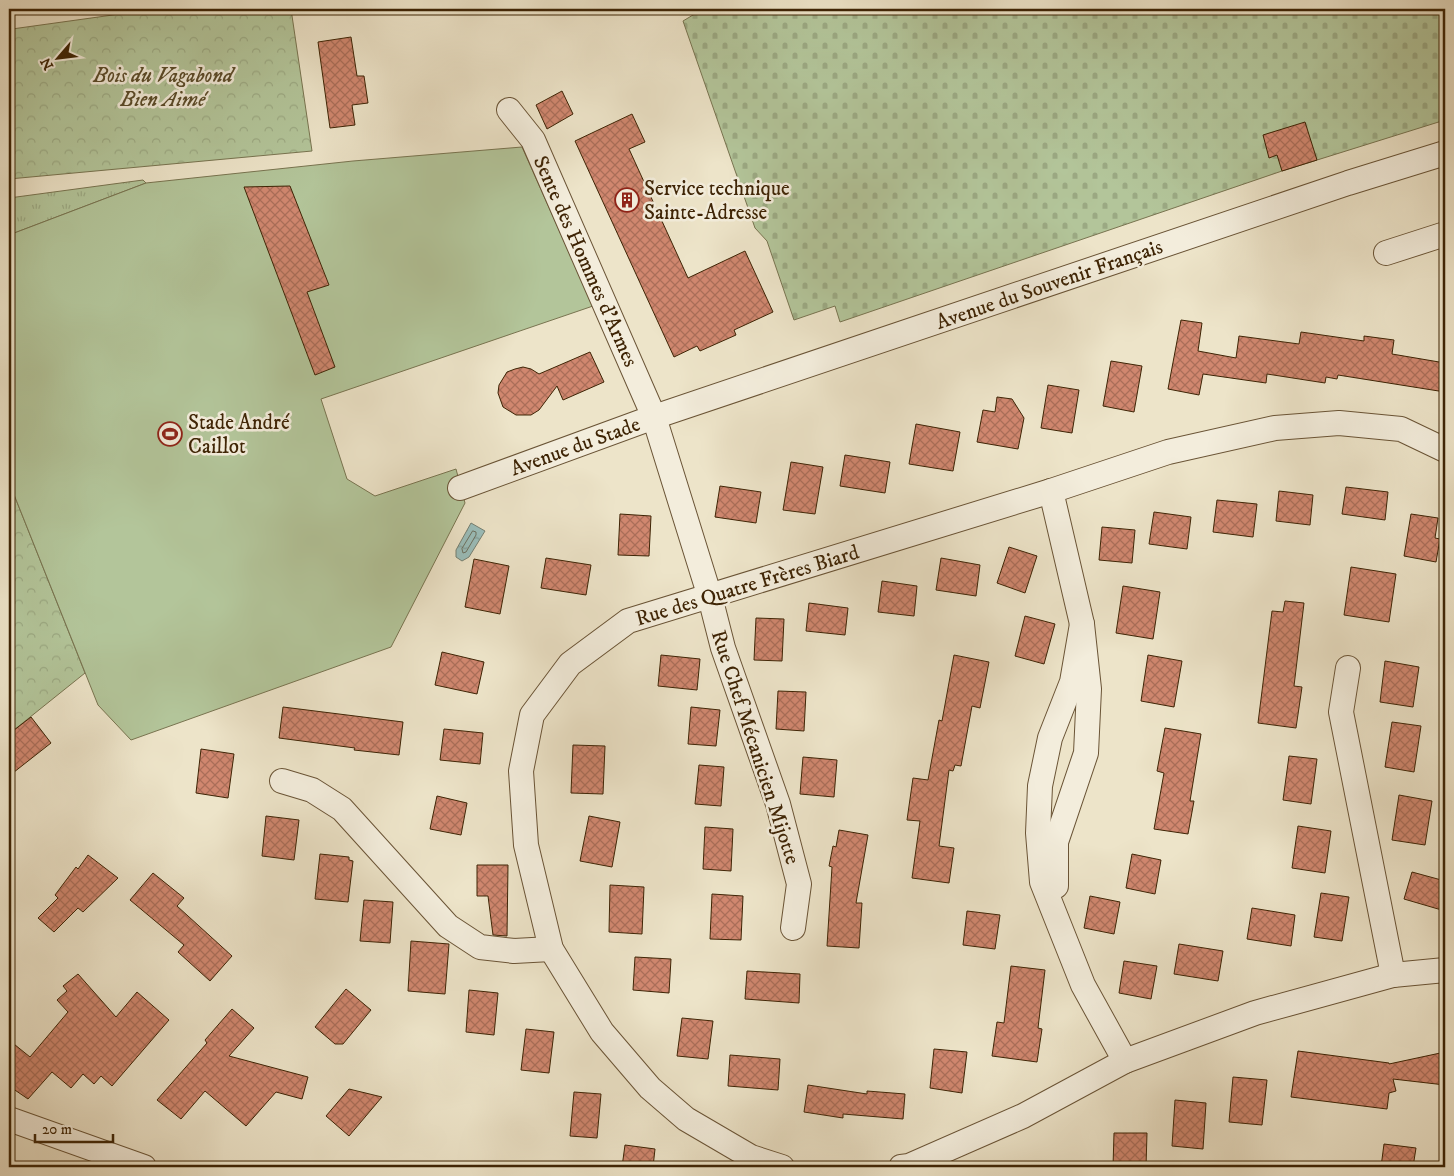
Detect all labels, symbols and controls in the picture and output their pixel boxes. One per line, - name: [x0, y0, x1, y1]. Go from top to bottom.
- north arrow: [32, 32, 82, 82]
- text: N: [37, 54, 58, 73]
- park label: Bois du Vagabond Bien Aimé: [92, 63, 236, 113]
- street label: Sente des Hommes d'Armes: [527, 152, 643, 371]
- place label: Service technique Sainte-Adresse: [644, 176, 790, 226]
- building icon: Service technique Sainte-Adresse: [614, 187, 640, 213]
- street label: Avenue du Souvenir Français: [933, 234, 1166, 336]
- place label: Stade André Caillot: [188, 410, 290, 460]
- street label: Avenue du Stade: [507, 411, 644, 482]
- sports icon: Stade André Caillot: [157, 421, 183, 447]
- street label: Rue des Quatre Frères Biard: [632, 539, 863, 632]
- street label: Rue Chef Mécanicien Mijotte: [705, 627, 805, 868]
- scale bar: [35, 1111, 112, 1143]
- text: 20 m: [42, 1120, 72, 1139]

